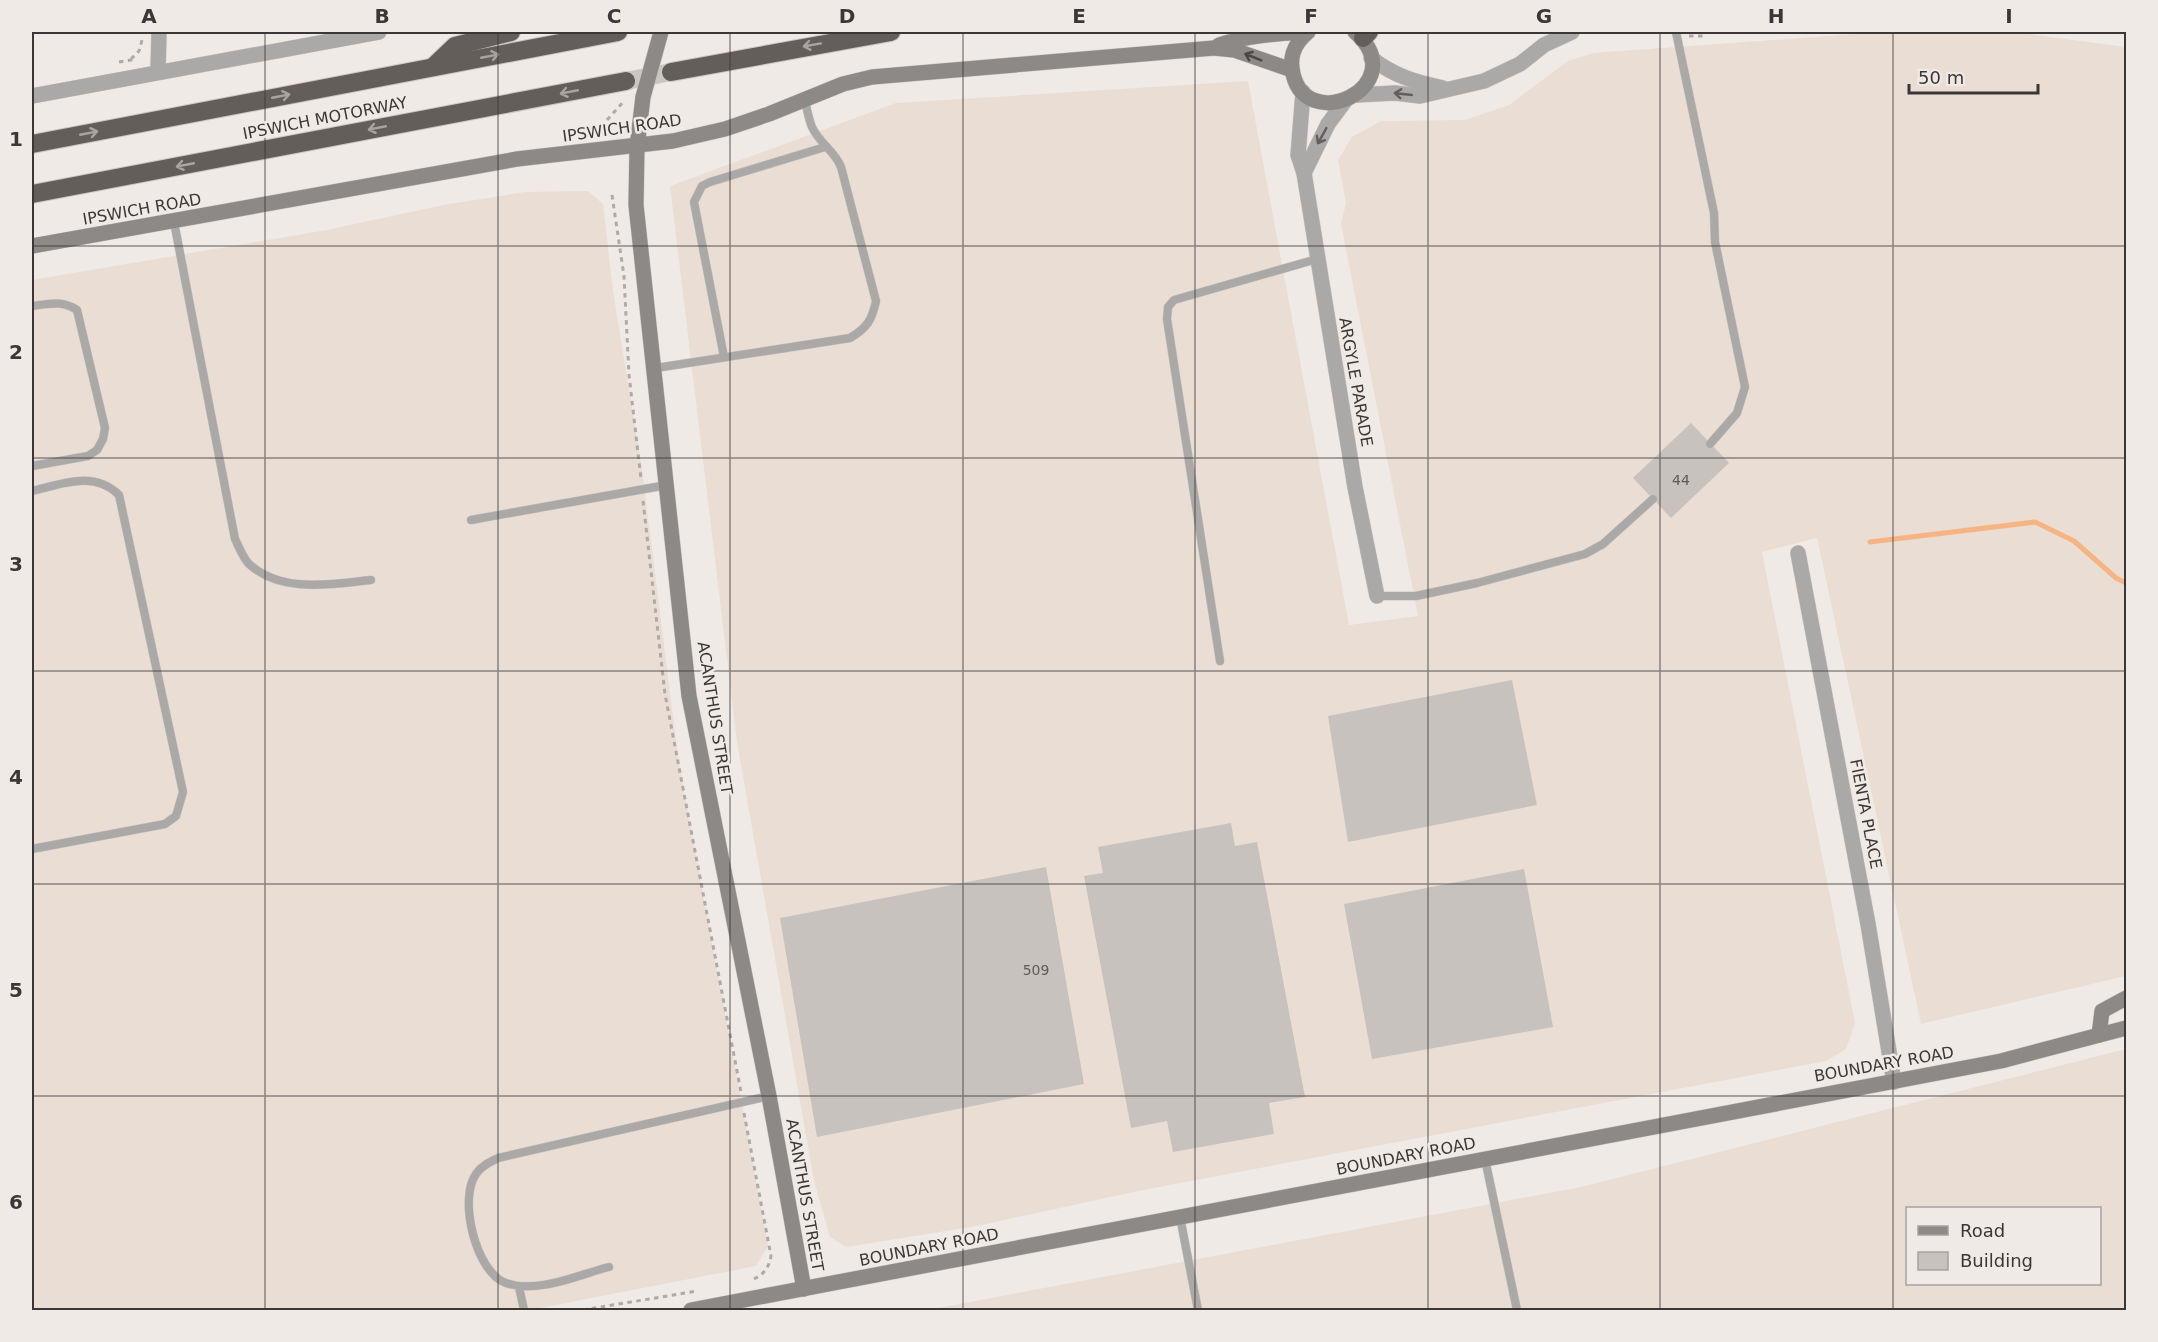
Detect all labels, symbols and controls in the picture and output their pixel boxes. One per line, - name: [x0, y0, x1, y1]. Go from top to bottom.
- text: A: [141, 4, 157, 28]
- text: B: [374, 4, 390, 28]
- text: C: [607, 4, 621, 28]
- text: D: [839, 4, 855, 28]
- text: E: [1072, 4, 1086, 28]
- text: F: [1304, 4, 1318, 28]
- text: G: [1536, 4, 1552, 28]
- text: H: [1768, 4, 1784, 28]
- text: I: [2005, 4, 2013, 28]
- one-way arrow: [803, 40, 823, 51]
- one-way arrow: [480, 50, 500, 61]
- one-way arrow: [1245, 50, 1263, 61]
- scale bar: [1909, 57, 2038, 95]
- text: 50 m: [1918, 67, 1964, 88]
- one-way arrow: [559, 87, 579, 98]
- one-way arrow: [1394, 88, 1414, 99]
- one-way arrow: [270, 90, 290, 101]
- street label: IPSWICH MOTORWAY: [241, 93, 409, 143]
- street label: IPSWICH ROAD: [561, 110, 683, 146]
- one-way arrow: [368, 123, 387, 134]
- one-way arrow: [1316, 126, 1327, 144]
- text: 1: [9, 127, 23, 151]
- one-way arrow: [79, 127, 98, 138]
- one-way arrow: [176, 159, 196, 170]
- street label: IPSWICH ROAD: [81, 189, 203, 229]
- street label: ARGYLE PARADE: [1335, 316, 1377, 448]
- text: 2: [9, 340, 23, 364]
- house number: 44: [1672, 472, 1690, 488]
- text: 3: [9, 552, 23, 576]
- street label: ACANTHUS STREET: [694, 640, 737, 796]
- street label: FIENTA PLACE: [1846, 757, 1886, 871]
- text: 4: [9, 765, 23, 789]
- house number: 509: [1023, 962, 1049, 978]
- text: 5: [9, 978, 23, 1002]
- street label: BOUNDARY ROAD: [1813, 1042, 1955, 1086]
- street label: ACANTHUS STREET: [782, 1117, 828, 1273]
- street label: BOUNDARY ROAD: [1335, 1133, 1477, 1179]
- text: 6: [9, 1190, 23, 1214]
- legend: [1906, 1207, 2101, 1285]
- text: Road: [1960, 1220, 2005, 1241]
- street label: BOUNDARY ROAD: [858, 1224, 1000, 1270]
- text: Building: [1960, 1250, 2033, 1271]

